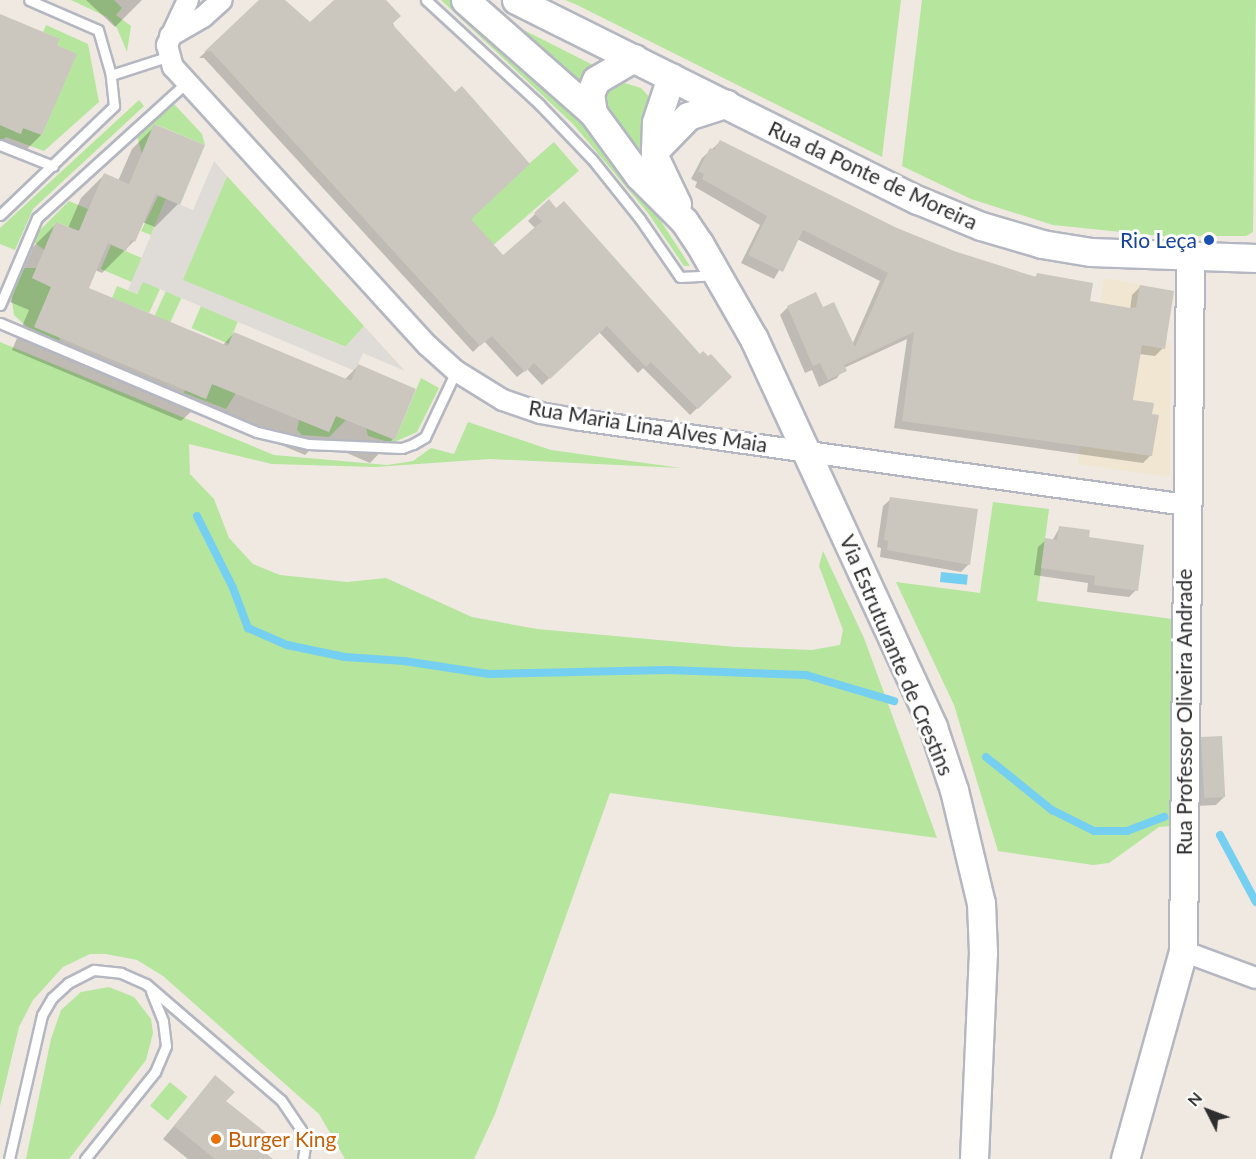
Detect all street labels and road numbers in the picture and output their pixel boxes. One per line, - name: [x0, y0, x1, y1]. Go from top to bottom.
- street label: Rua da Ponte de Moreira: [764, 115, 982, 235]
- street label: Rua Maria Lina Alves Maia: [526, 395, 770, 457]
- street label: Via Estruturante de Crestins: [835, 531, 959, 779]
- street label: Rua Professor Oliveira Andrade: [1171, 568, 1197, 856]

